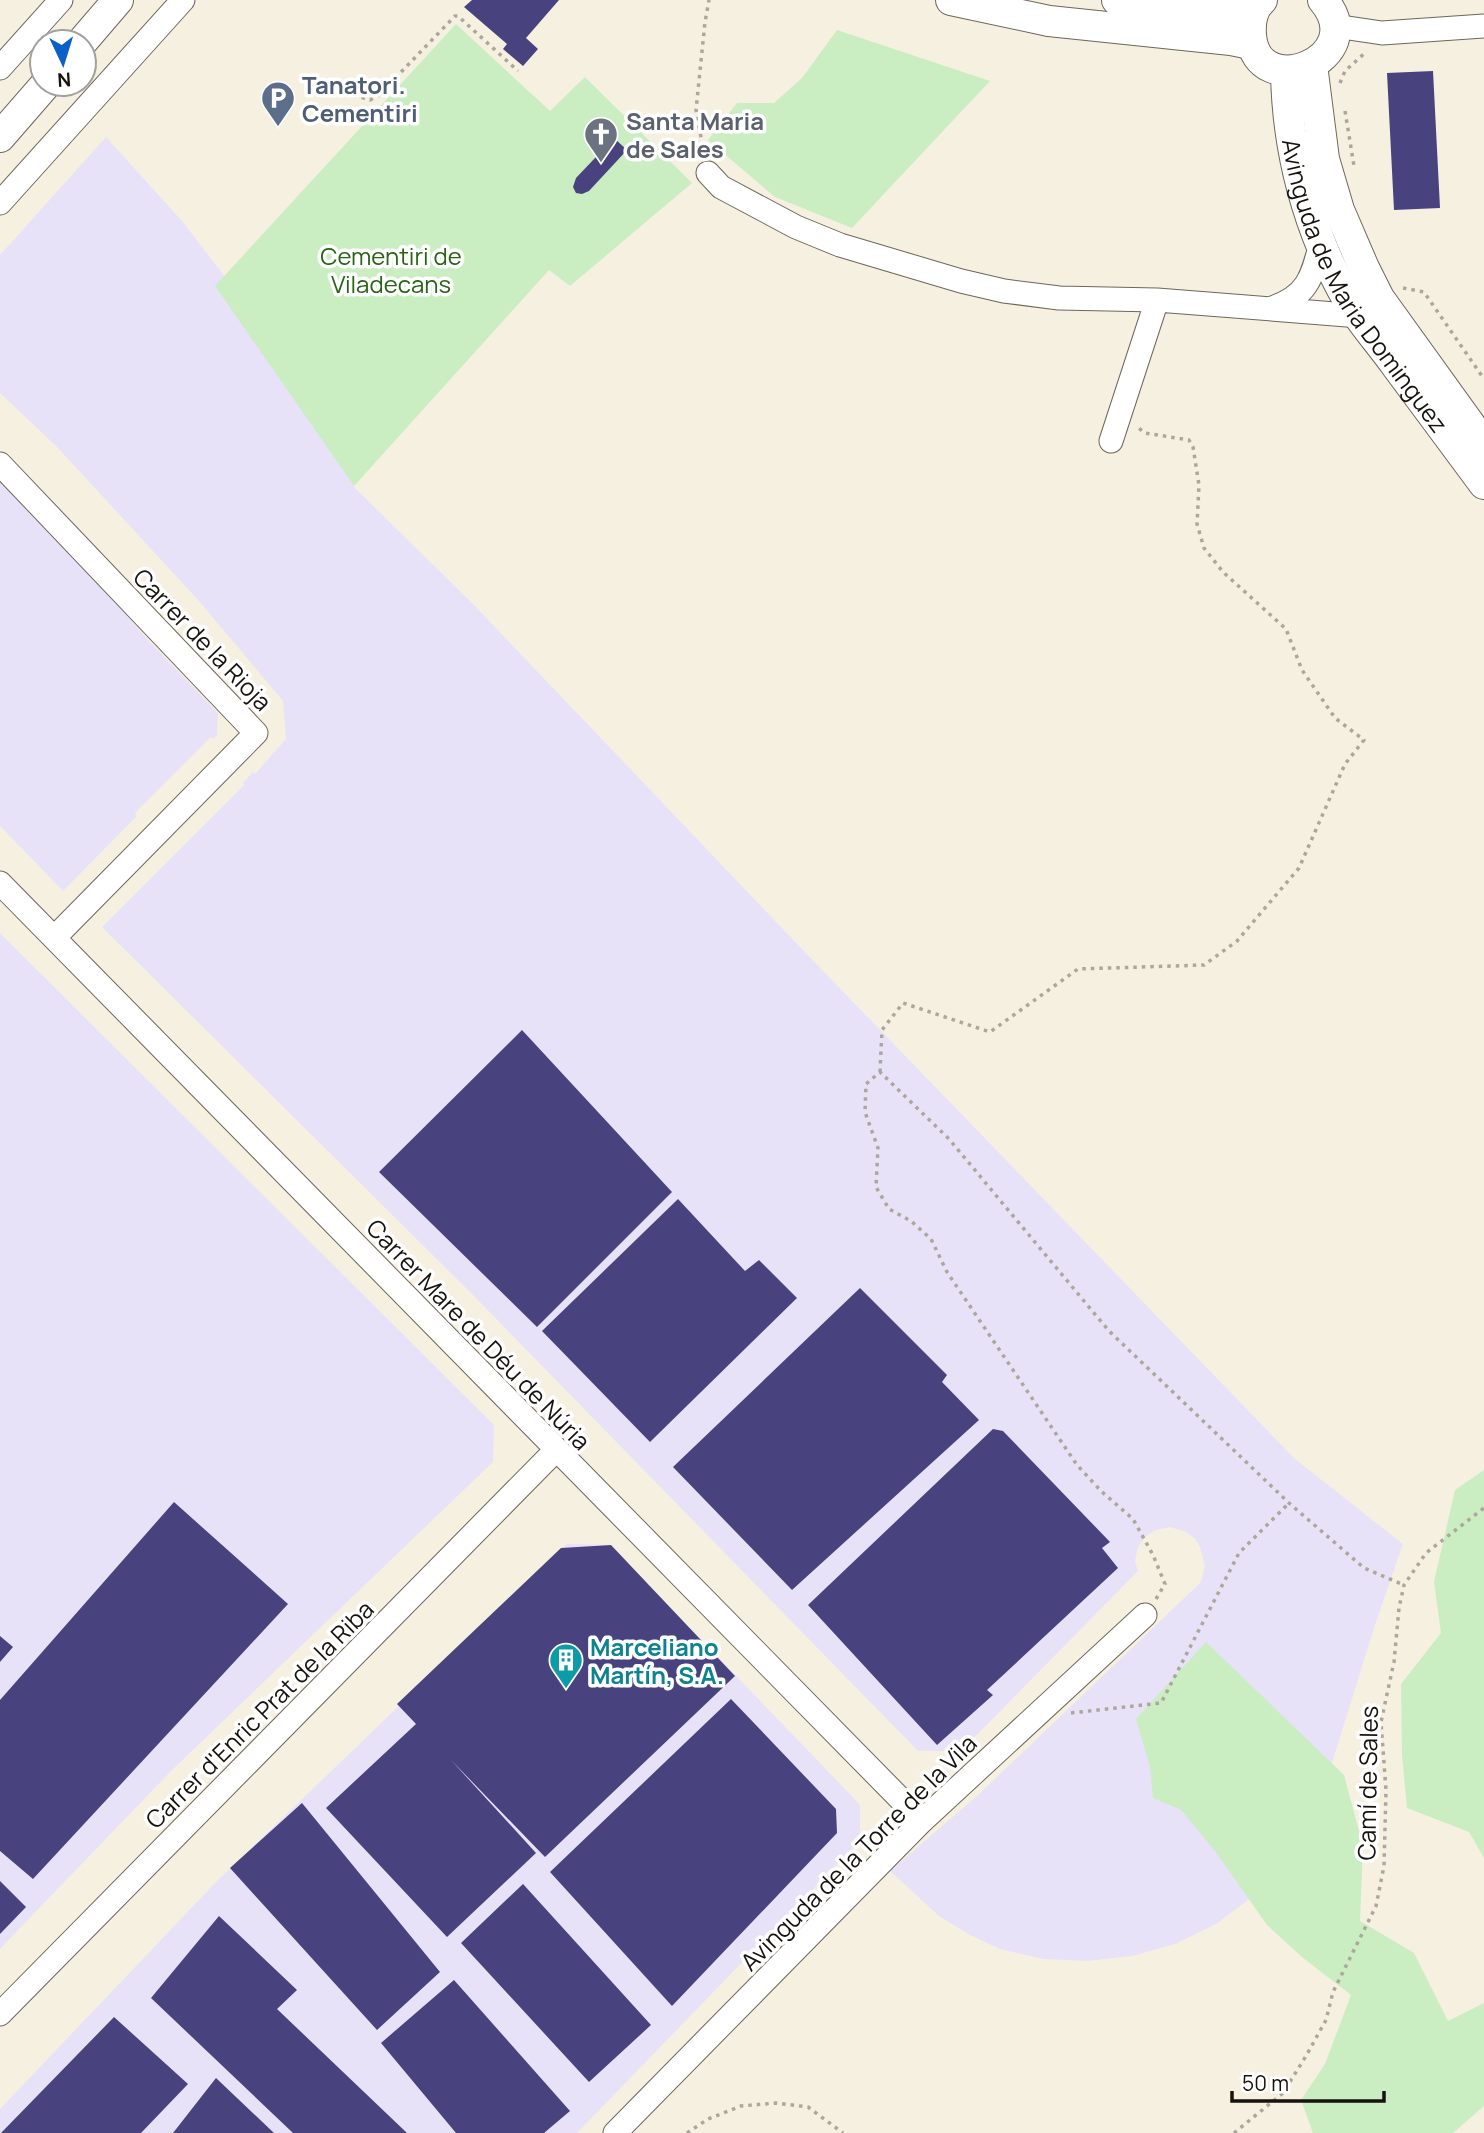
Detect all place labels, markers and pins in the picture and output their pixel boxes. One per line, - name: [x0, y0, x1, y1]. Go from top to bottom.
- place label: Tanatori. Cementiri: [302, 68, 418, 129]
- parking icon: Tanatori. Cementiri: [259, 79, 297, 128]
- place label: Santa Maria de Sales: [626, 104, 764, 165]
- church icon: Santa Maria de Sales: [582, 115, 620, 164]
- place label: Marceliano Martín, S.A.: [590, 1630, 724, 1691]
- building icon: Marceliano Martín, S.A.: [547, 1641, 585, 1690]

